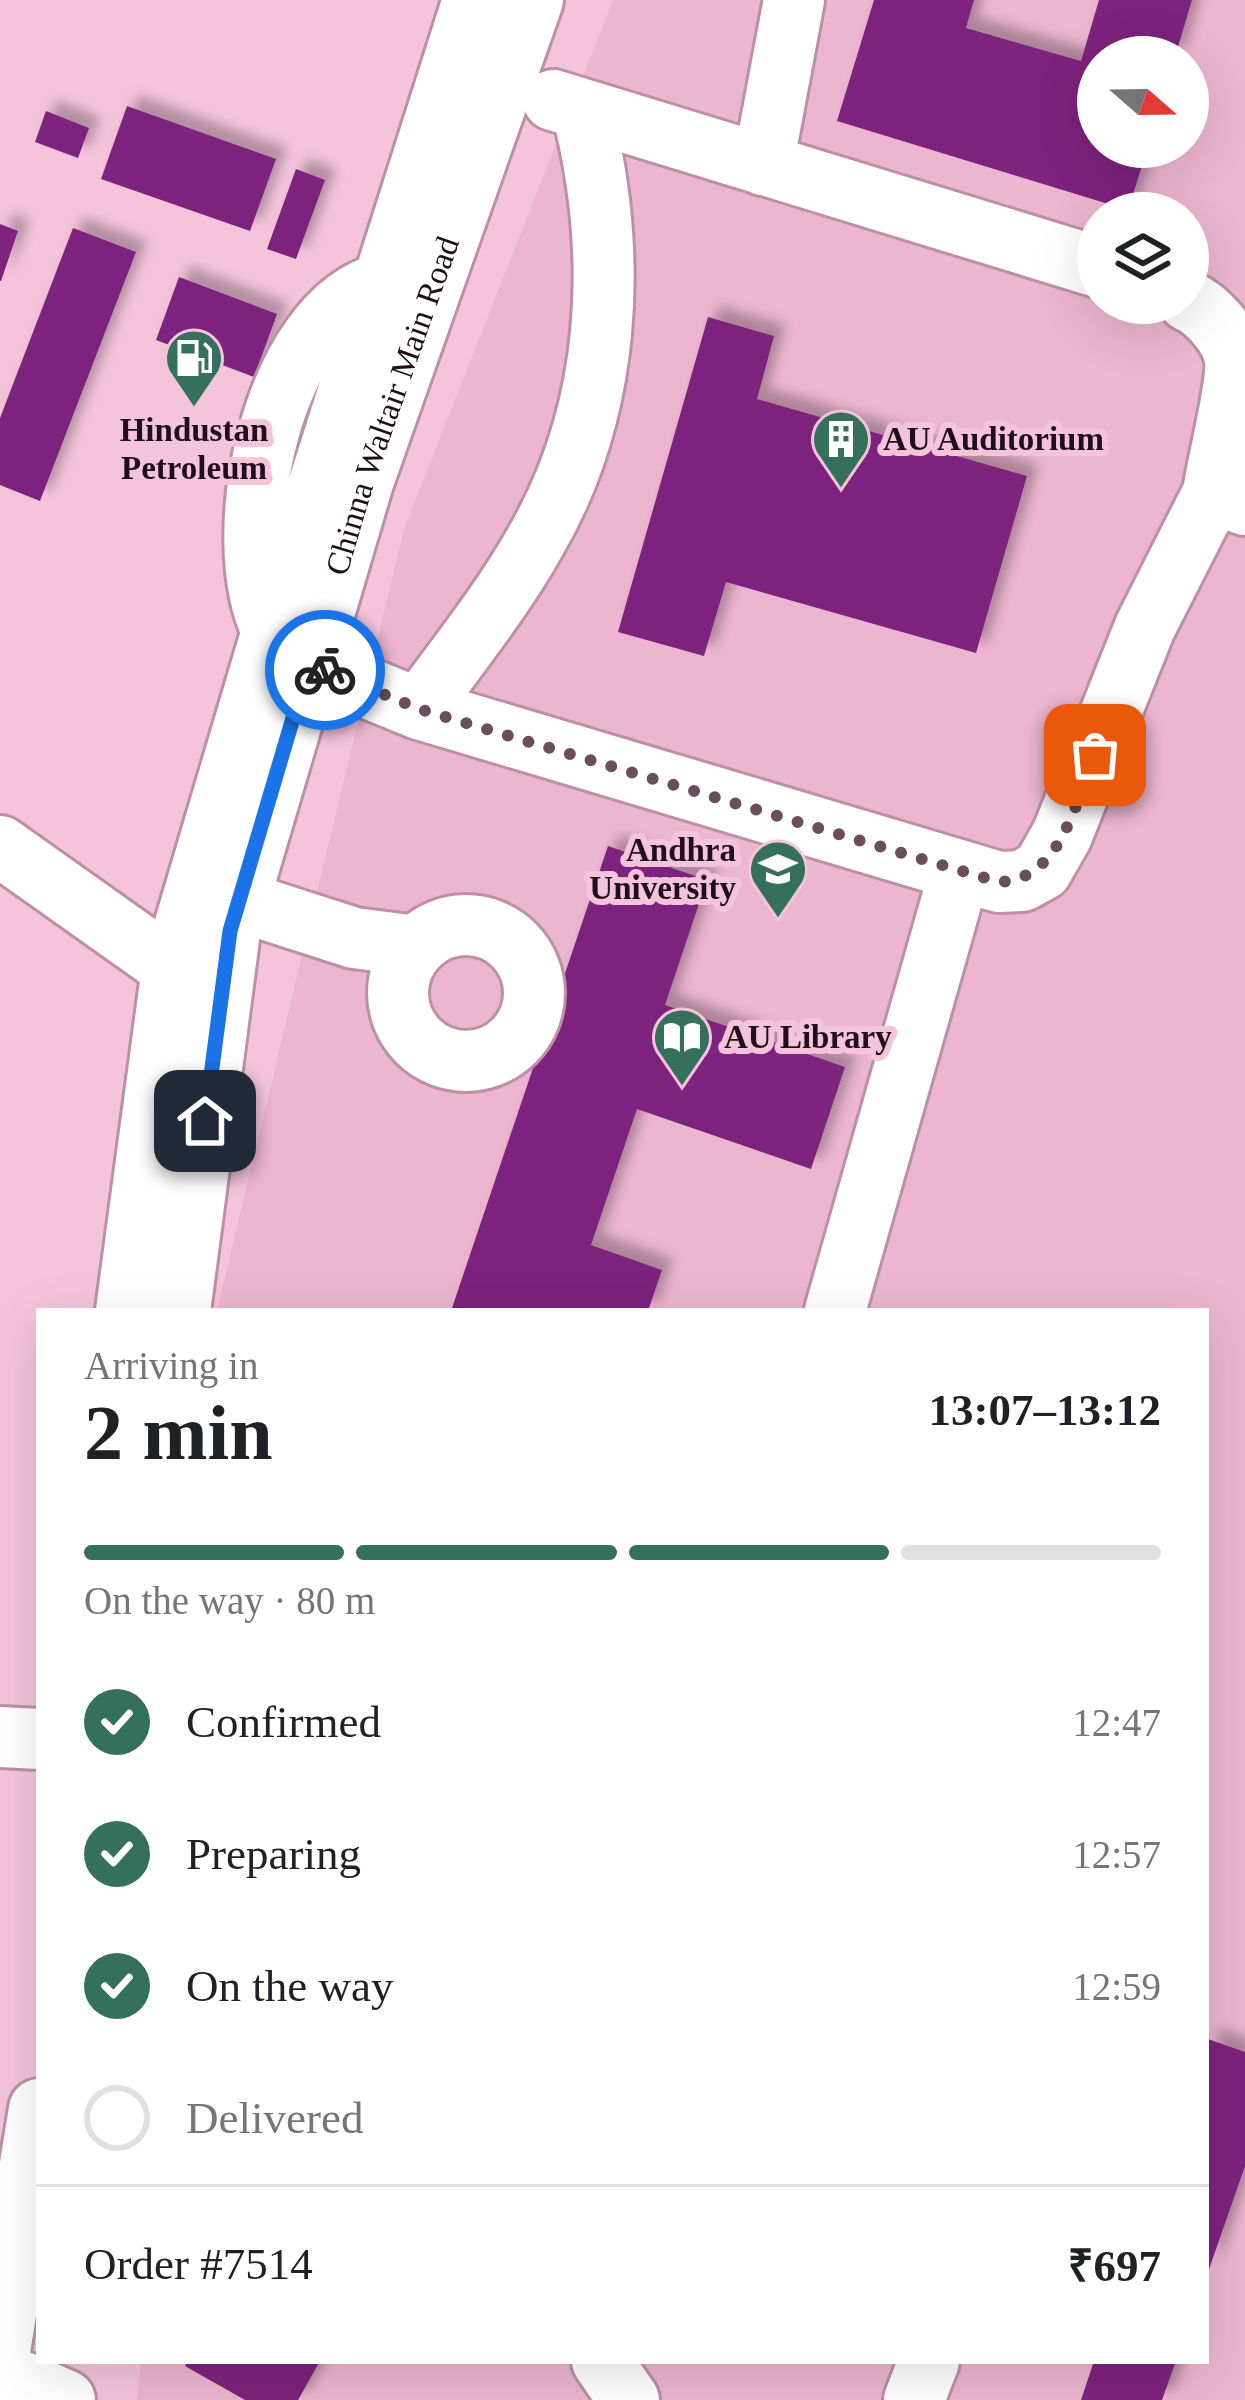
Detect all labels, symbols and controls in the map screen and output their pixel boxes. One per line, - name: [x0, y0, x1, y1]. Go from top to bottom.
- north arrow: [1077, 36, 1209, 168]
- map controls: [1077, 36, 1209, 324]
- button: layers: [1077, 192, 1209, 324]
- street label: Chinna Waltair Main Road: [318, 231, 466, 579]
- fuel station icon: Hindustan Petroleum: [163, 327, 225, 409]
- building icon: AU Auditorium: [810, 408, 872, 490]
- place label: Hindustan Petroleum: [120, 412, 268, 486]
- place label: AU Auditorium: [883, 421, 1104, 457]
- courier: [265, 610, 385, 730]
- icon: bike: [292, 637, 358, 703]
- pin: [1044, 704, 1146, 806]
- icon: bag: [1062, 722, 1128, 788]
- place label: Andhra University: [589, 832, 736, 906]
- school or university icon: Andhra University: [747, 838, 809, 920]
- library icon: AU Library: [651, 1006, 713, 1088]
- place label: AU Library: [724, 1019, 892, 1055]
- pin: [154, 1070, 256, 1172]
- icon: home: [172, 1088, 238, 1154]
- text: Arriving in: [84, 1344, 258, 1387]
- text: 13:07–13:12: [929, 1385, 1161, 1435]
- text: 2 min: [84, 1389, 273, 1476]
- text: On the way · 80 m: [84, 1579, 375, 1622]
- icon: check: [84, 1689, 150, 1755]
- text: Confirmed: [186, 1697, 381, 1747]
- text: 12:47: [1072, 1701, 1161, 1744]
- icon: check: [84, 1821, 150, 1887]
- text: Preparing: [186, 1829, 361, 1879]
- text: 12:57: [1072, 1833, 1161, 1876]
- icon: check: [84, 1953, 150, 2019]
- text: On the way: [186, 1961, 393, 2011]
- text: 12:59: [1072, 1965, 1161, 2008]
- text: Delivered: [186, 2093, 363, 2143]
- text: Order #7514: [84, 2239, 313, 2289]
- text: ₹697: [1068, 2241, 1161, 2291]

